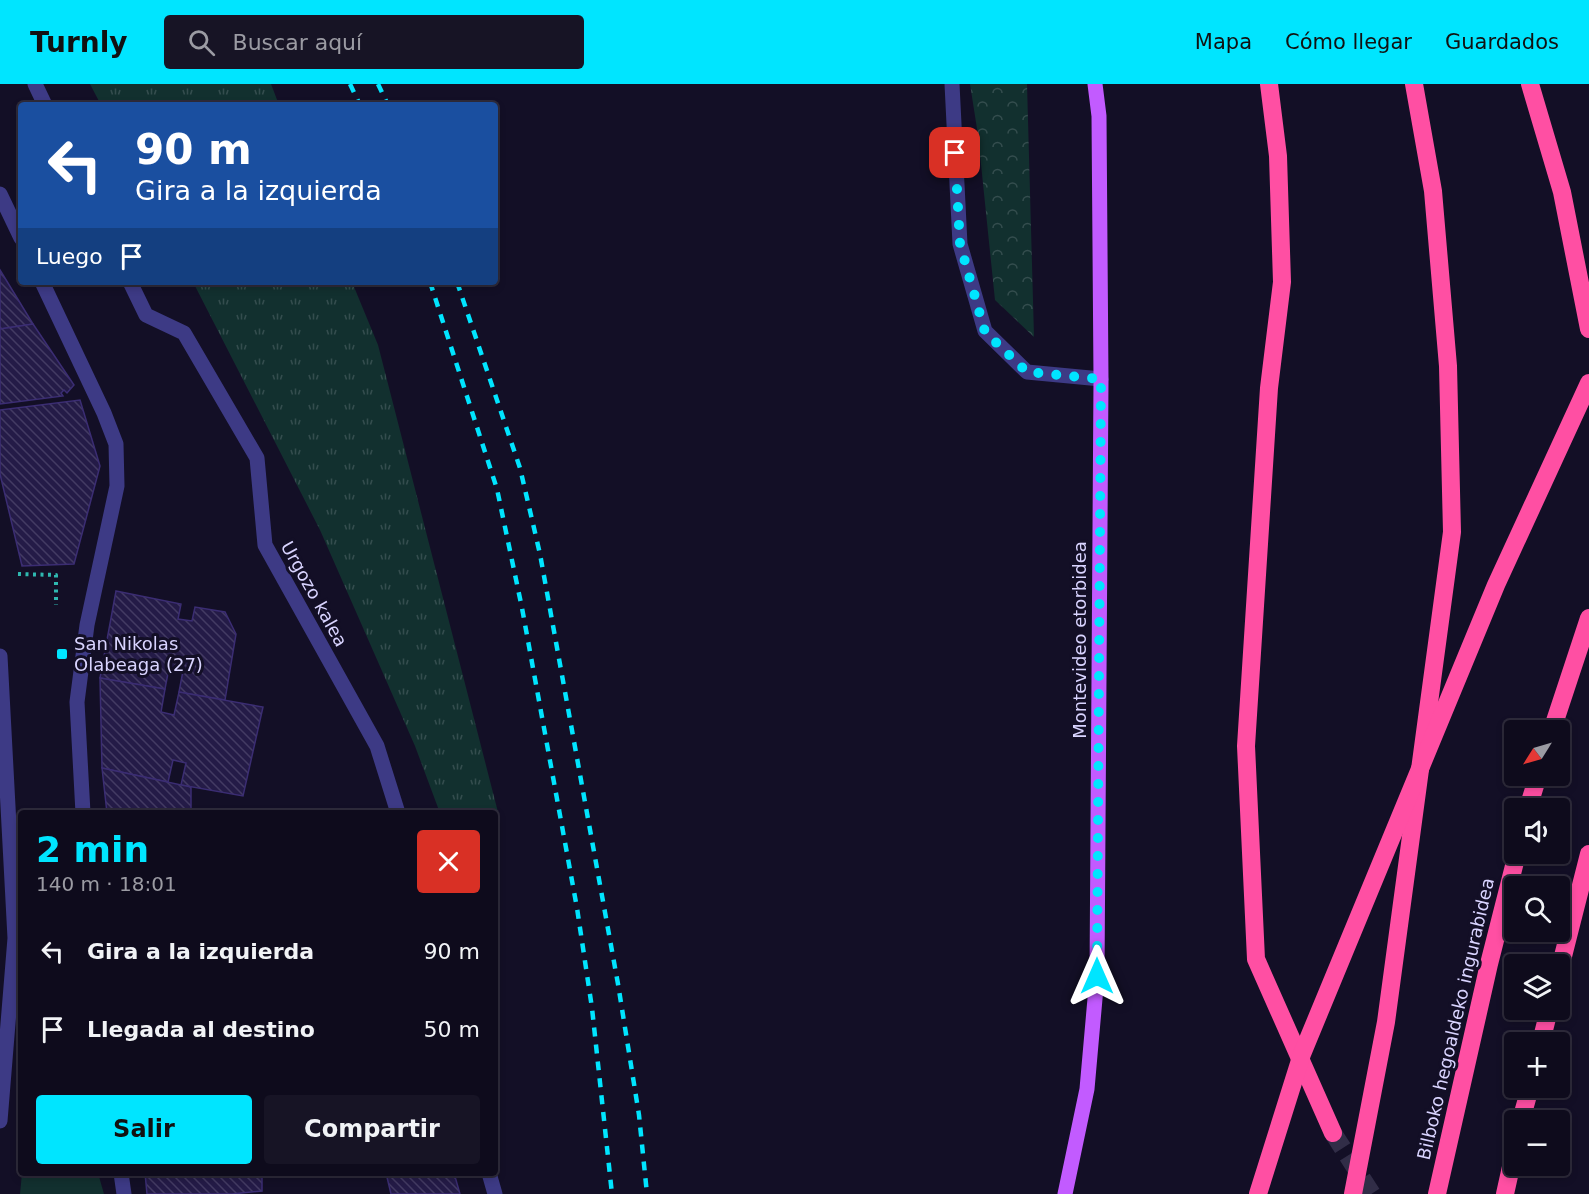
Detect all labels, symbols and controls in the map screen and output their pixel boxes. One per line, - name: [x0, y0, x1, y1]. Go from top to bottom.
- search box: [164, 15, 584, 69]
- text: Turnly: [30, 26, 128, 59]
- icon: search: [185, 26, 218, 59]
- text: Buscar aquí: [233, 30, 362, 55]
- text: Mapa: [1195, 30, 1252, 54]
- text: Cómo llegar: [1285, 30, 1412, 54]
- text: Guardados: [1445, 30, 1559, 54]
- text: 90 m: [135, 125, 252, 174]
- icon: left: [36, 126, 114, 204]
- pin: [929, 127, 980, 178]
- icon: arrive: [938, 136, 971, 169]
- text: Gira a la izquierda: [135, 175, 382, 206]
- icon: arrive: [115, 240, 148, 273]
- text: Luego: [36, 244, 103, 269]
- street label: Urgozo kalea: [277, 537, 352, 650]
- street label: Montevideo etorbidea: [1069, 541, 1090, 739]
- place label: San Nikolas Olabeaga (27): [74, 633, 203, 675]
- marker: San Nikolas Olabeaga (27): [55, 647, 69, 661]
- north arrow: [1504, 720, 1570, 786]
- map controls: [1504, 720, 1570, 1176]
- button: sound: [1504, 798, 1570, 864]
- text: 2 min: [36, 829, 149, 870]
- button: close: [417, 830, 480, 893]
- text: 140 m · 18:01: [36, 872, 177, 896]
- street label: Bilboko hegoaldeko ingurabidea: [1413, 876, 1498, 1162]
- button: search: [1504, 876, 1570, 942]
- icon: left: [36, 935, 69, 968]
- text: Gira a la izquierda: [87, 939, 314, 964]
- text: 90 m: [424, 939, 480, 964]
- position arrow: [1065, 944, 1129, 1008]
- button: layers: [1504, 954, 1570, 1020]
- icon: arrive: [36, 1013, 69, 1046]
- text: Llegada al destino: [87, 1017, 315, 1042]
- text: 50 m: [424, 1017, 480, 1042]
- button: +: [1504, 1032, 1570, 1098]
- button: Salir: [36, 1095, 252, 1164]
- button: Compartir: [264, 1095, 480, 1164]
- button: −: [1504, 1110, 1570, 1176]

